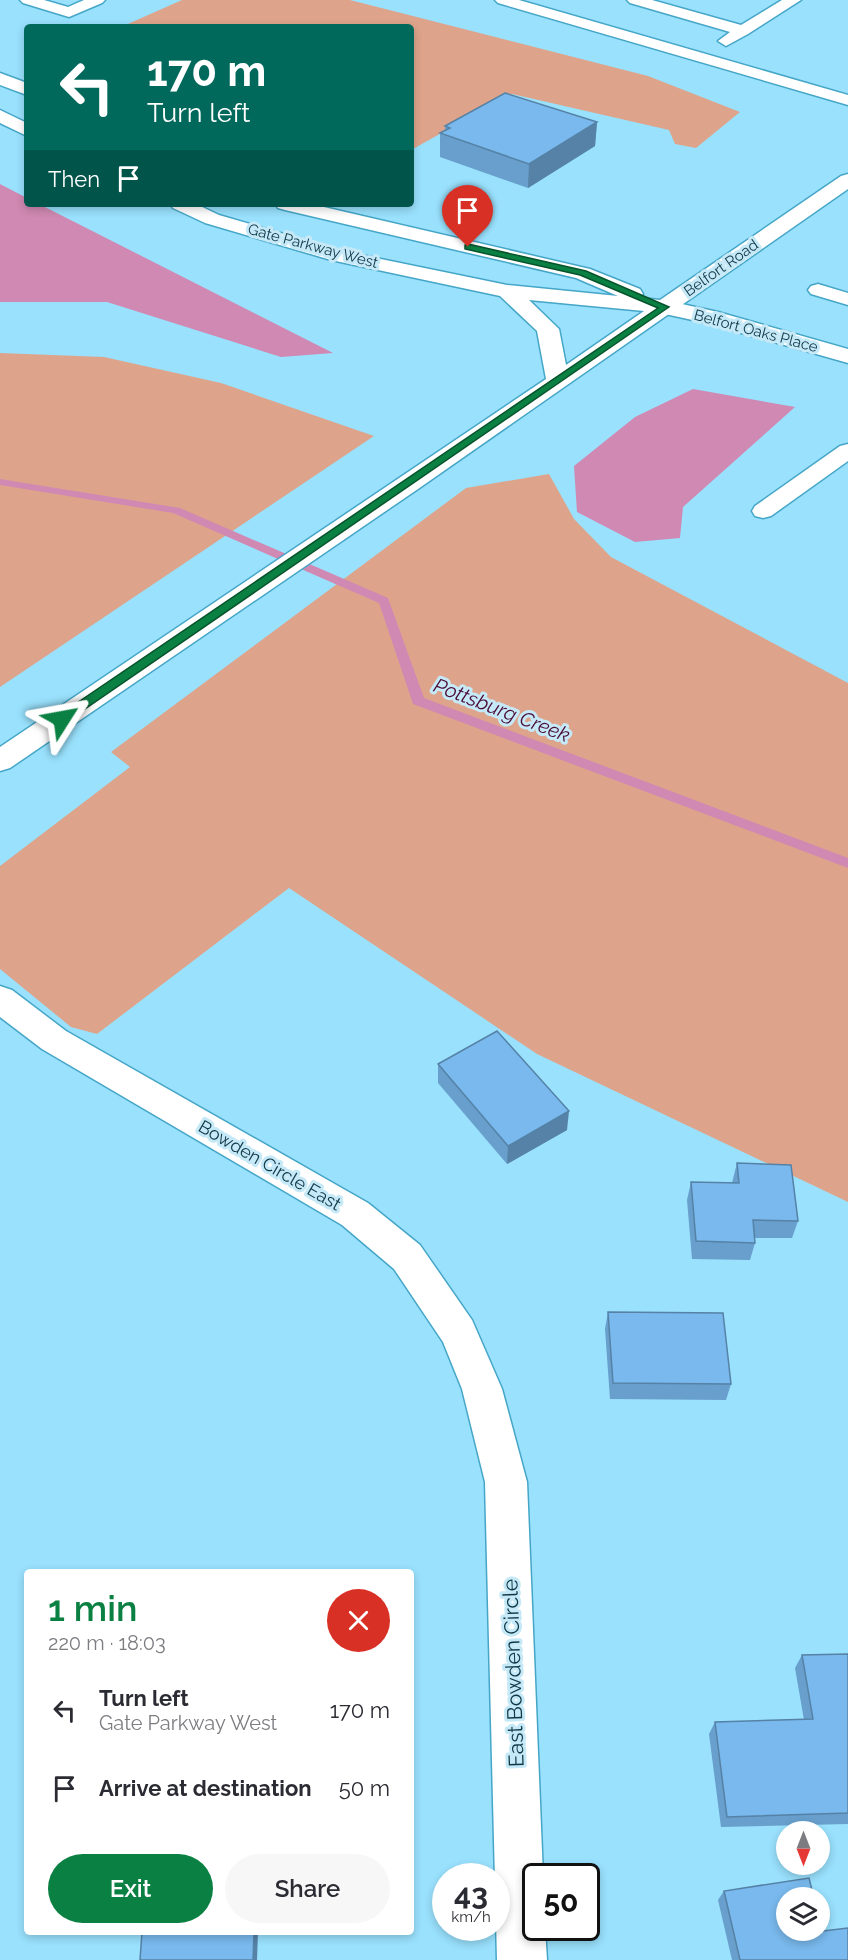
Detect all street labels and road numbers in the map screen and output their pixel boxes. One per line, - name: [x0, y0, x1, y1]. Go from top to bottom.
- street label: Gate Parkway West: [246, 220, 380, 272]
- street label: Belfort Road: [680, 236, 762, 300]
- street label: Belfort Oaks Place: [692, 306, 820, 356]
- street label: Bowden Circle East: [195, 1116, 345, 1214]
- street label: East Bowden Circle: [497, 1579, 529, 1767]

